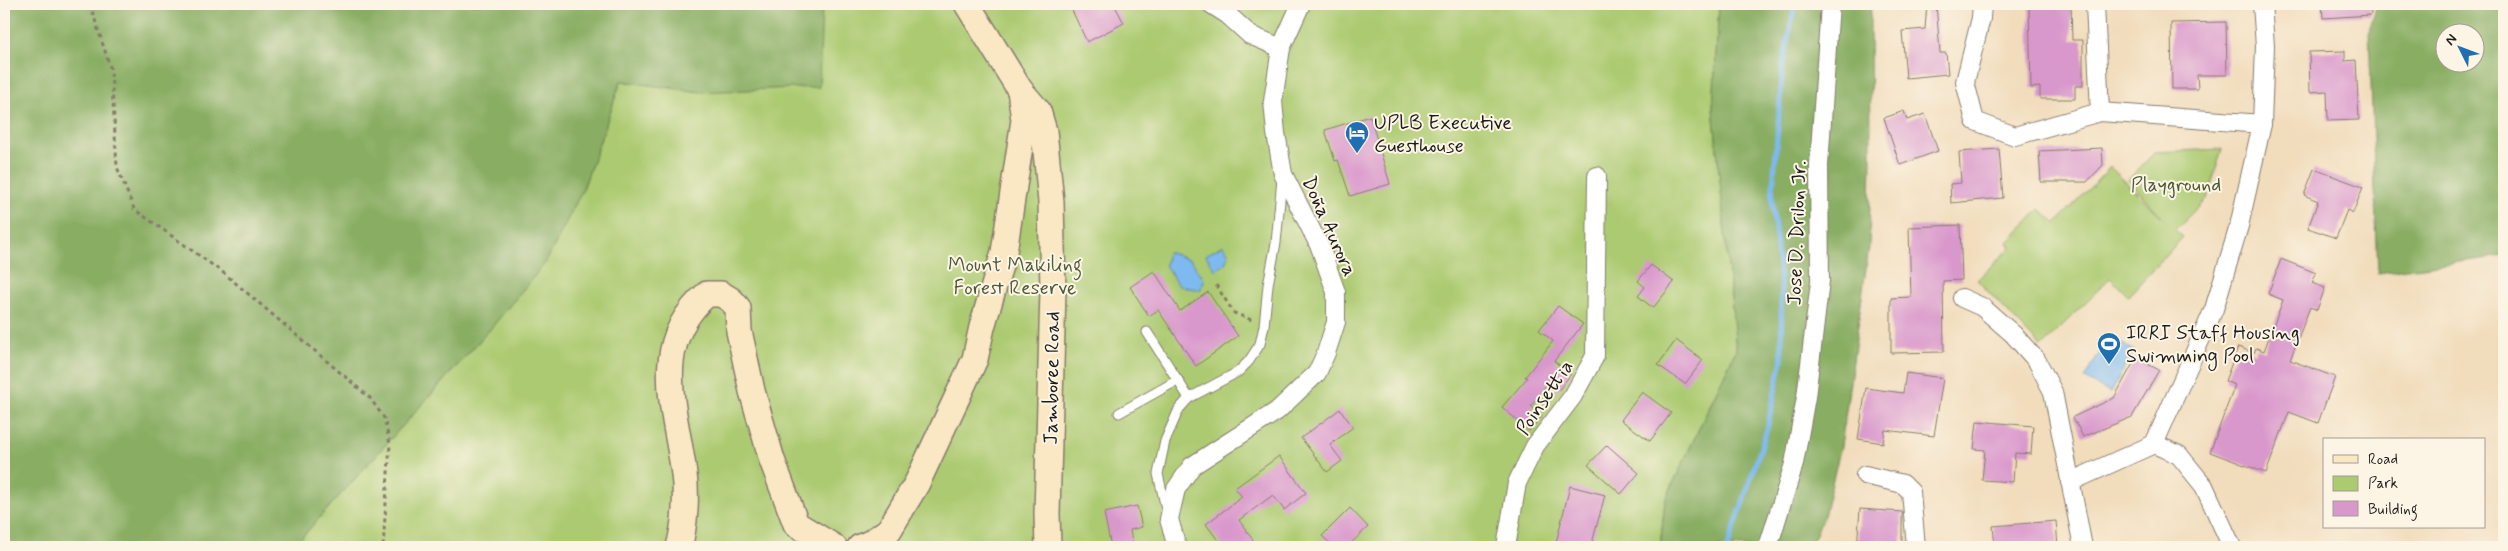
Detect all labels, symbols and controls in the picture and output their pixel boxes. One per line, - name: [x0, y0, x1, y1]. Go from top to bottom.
- north arrow: [2436, 22, 2486, 72]
- text: N: [2441, 30, 2461, 49]
- place label: UPLB Executive Guesthouse: [1374, 110, 1512, 160]
- hotel icon: UPLB Executive Guesthouse: [1344, 120, 1370, 154]
- street label: Jose D. Drilon Jr.: [1781, 160, 1814, 306]
- street label: Doña Aurora: [1295, 172, 1363, 281]
- park label: Playground: [2131, 172, 2221, 199]
- park label: Mount Makiling Forest Reserve: [948, 252, 1082, 302]
- street label: Jamboree Road: [1038, 311, 1067, 445]
- place label: IRRI Staff Housing Swimming Pool: [2126, 320, 2300, 371]
- sports icon: IRRI Staff Housing Swimming Pool: [2096, 331, 2122, 365]
- street label: Poinsettia: [1510, 355, 1580, 441]
- legend: [2323, 438, 2486, 528]
- text: Road: [2368, 450, 2398, 470]
- text: Park: [2368, 474, 2398, 494]
- text: Building: [2368, 500, 2418, 521]

